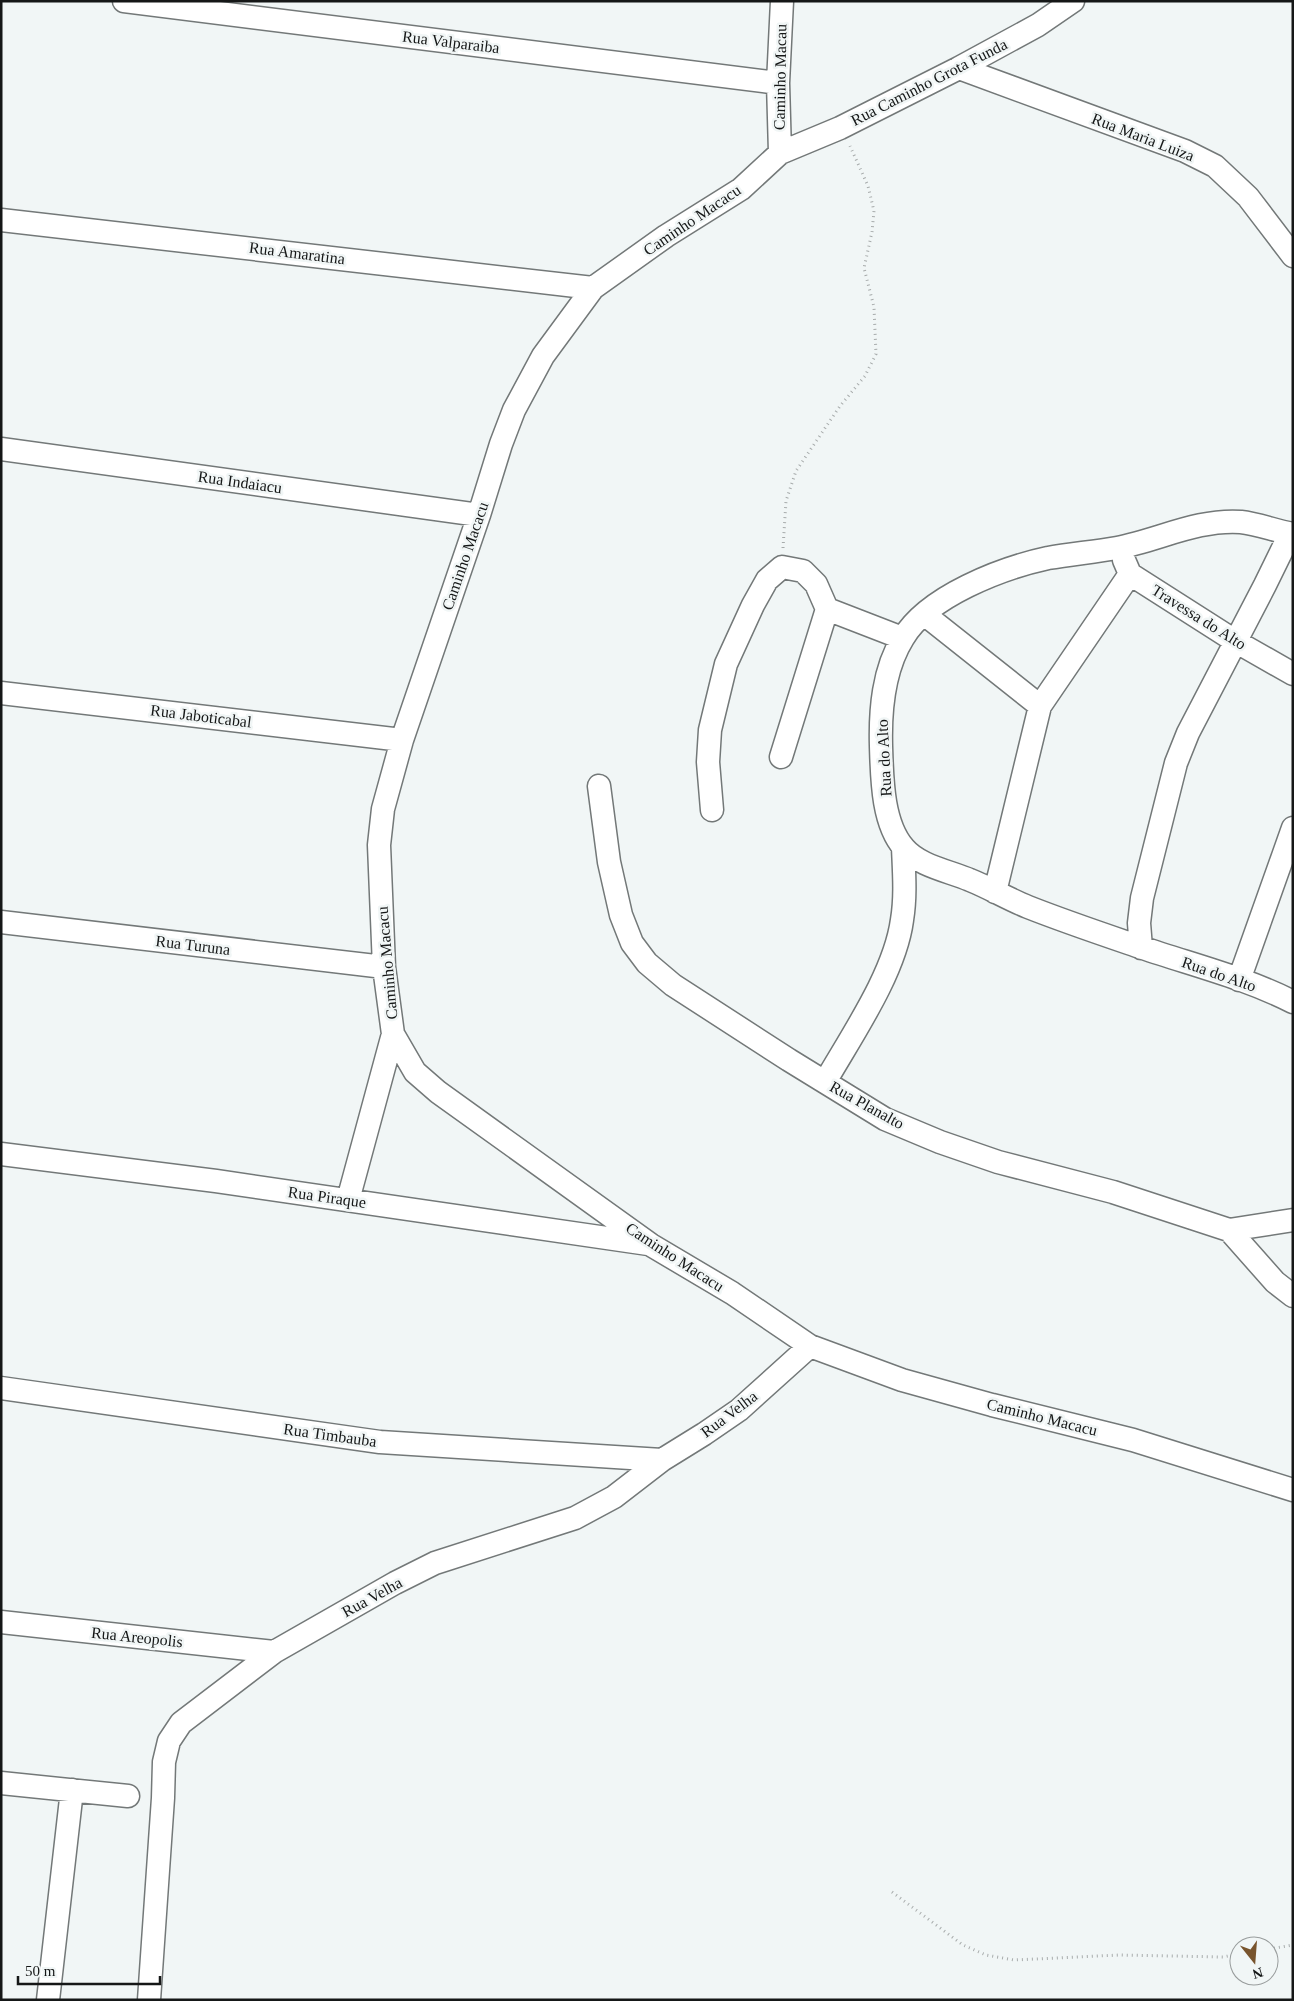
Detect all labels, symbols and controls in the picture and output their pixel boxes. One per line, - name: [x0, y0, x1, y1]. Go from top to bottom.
- street label: Caminho Macau: [771, 24, 789, 130]
- street label: Rua Valparaiba: [401, 28, 501, 57]
- street label: Rua Caminho Grota Funda: [848, 35, 1010, 129]
- street label: Rua Maria Luiza: [1089, 110, 1197, 164]
- street label: Caminho Macacu: [640, 181, 744, 259]
- street label: Rua Amaratina: [248, 239, 346, 267]
- street label: Rua Indaiacu: [197, 468, 283, 496]
- street label: Caminho Macacu: [439, 500, 491, 612]
- street label: Travessa do Alto: [1149, 581, 1249, 653]
- street label: Rua Jaboticabal: [149, 701, 253, 731]
- street label: Rua do Alto: [873, 719, 895, 797]
- street label: Caminho Macacu: [374, 906, 400, 1020]
- street label: Rua Turuna: [155, 932, 231, 958]
- street label: Rua do Alto: [1180, 953, 1258, 995]
- street label: Rua Planalto: [827, 1078, 907, 1132]
- street label: Rua Piraque: [287, 1183, 367, 1212]
- street label: Caminho Macacu: [623, 1219, 727, 1295]
- street label: Rua Velha: [698, 1387, 760, 1441]
- street label: Caminho Macacu: [985, 1395, 1099, 1439]
- street label: Rua Timbauba: [282, 1420, 378, 1450]
- street label: Rua Velha: [339, 1574, 405, 1620]
- street label: Rua Areopolis: [90, 1624, 184, 1651]
- north arrow: [1229, 1936, 1279, 1986]
- scale bar: [18, 1954, 160, 1986]
- text: 50 m: [25, 1963, 56, 1979]
- text: N: [1251, 1964, 1265, 1982]

